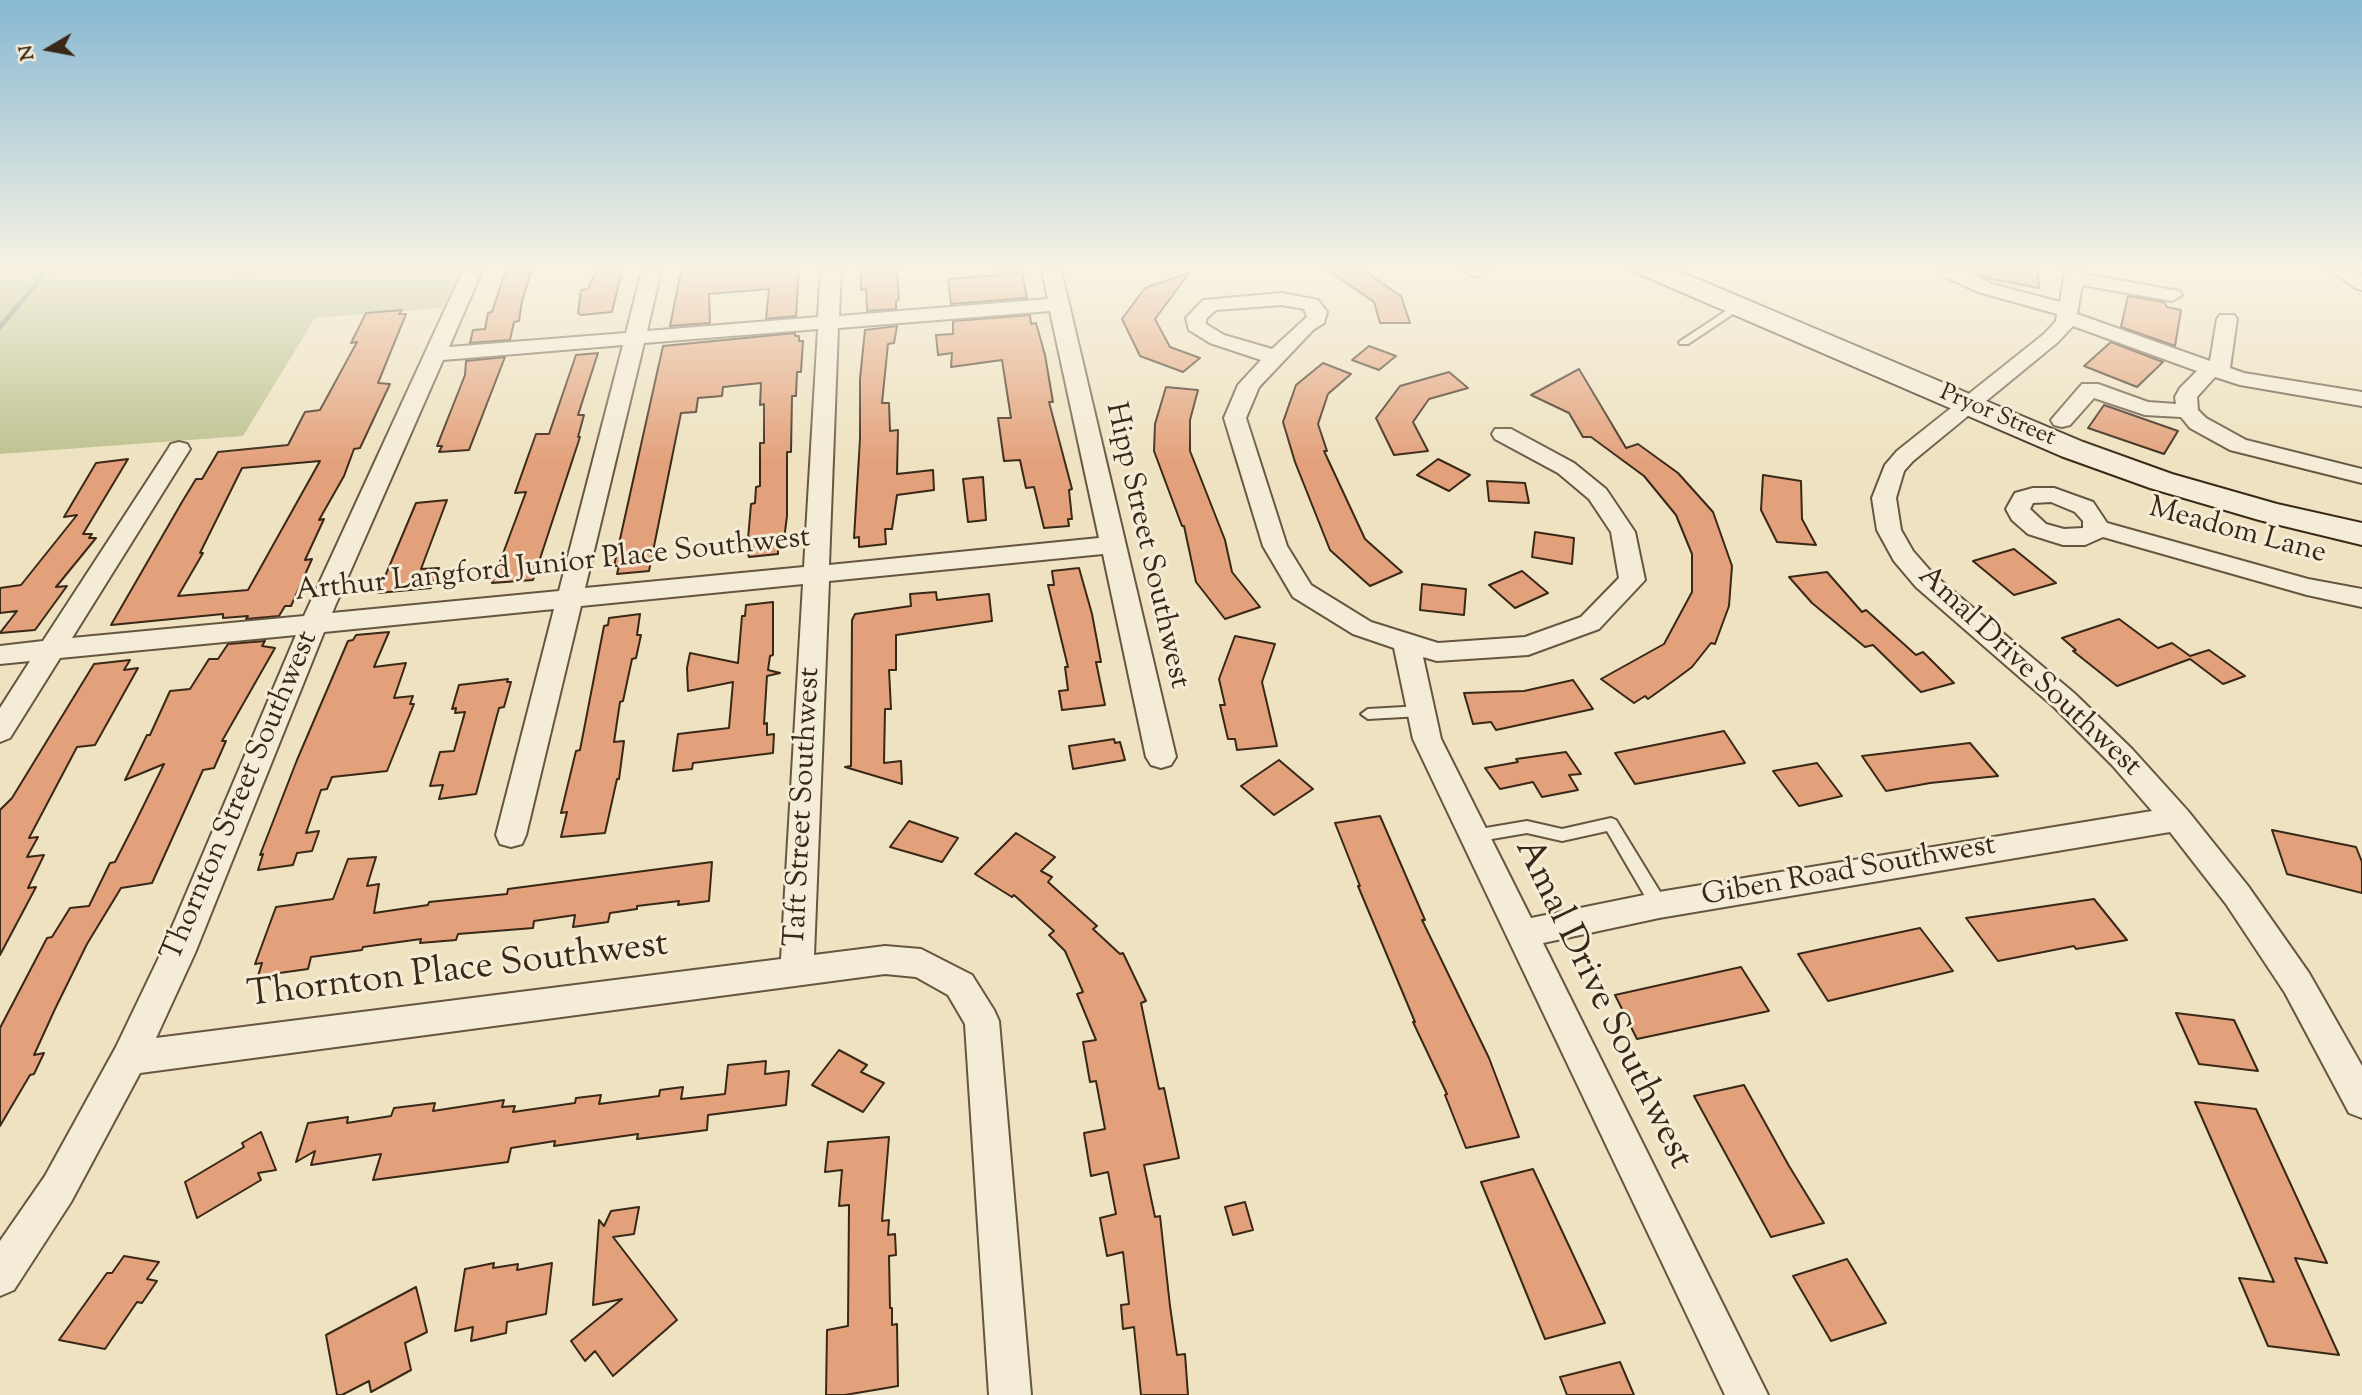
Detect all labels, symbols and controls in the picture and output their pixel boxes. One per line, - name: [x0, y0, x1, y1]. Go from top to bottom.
- north arrow: [14, 14, 84, 84]
- text: N: [13, 43, 42, 63]
- street label: Pryor Street: [1935, 380, 2059, 454]
- street label: Hipp Street Southwest: [1095, 400, 1195, 692]
- street label: Meadom Lane: [2144, 492, 2330, 574]
- street label: Arthur Langford Junior Place Southwest: [294, 522, 812, 612]
- street label: Amal Drive Southwest: [1909, 560, 2147, 786]
- street label: Thornton Street Southwest: [156, 627, 328, 967]
- street label: Taft Street Southwest: [780, 666, 830, 948]
- street label: Giben Road Southwest: [1699, 829, 1999, 917]
- street label: Amal Drive Southwest: [1502, 833, 1700, 1177]
- street label: Thornton Place Southwest: [245, 925, 671, 1021]

